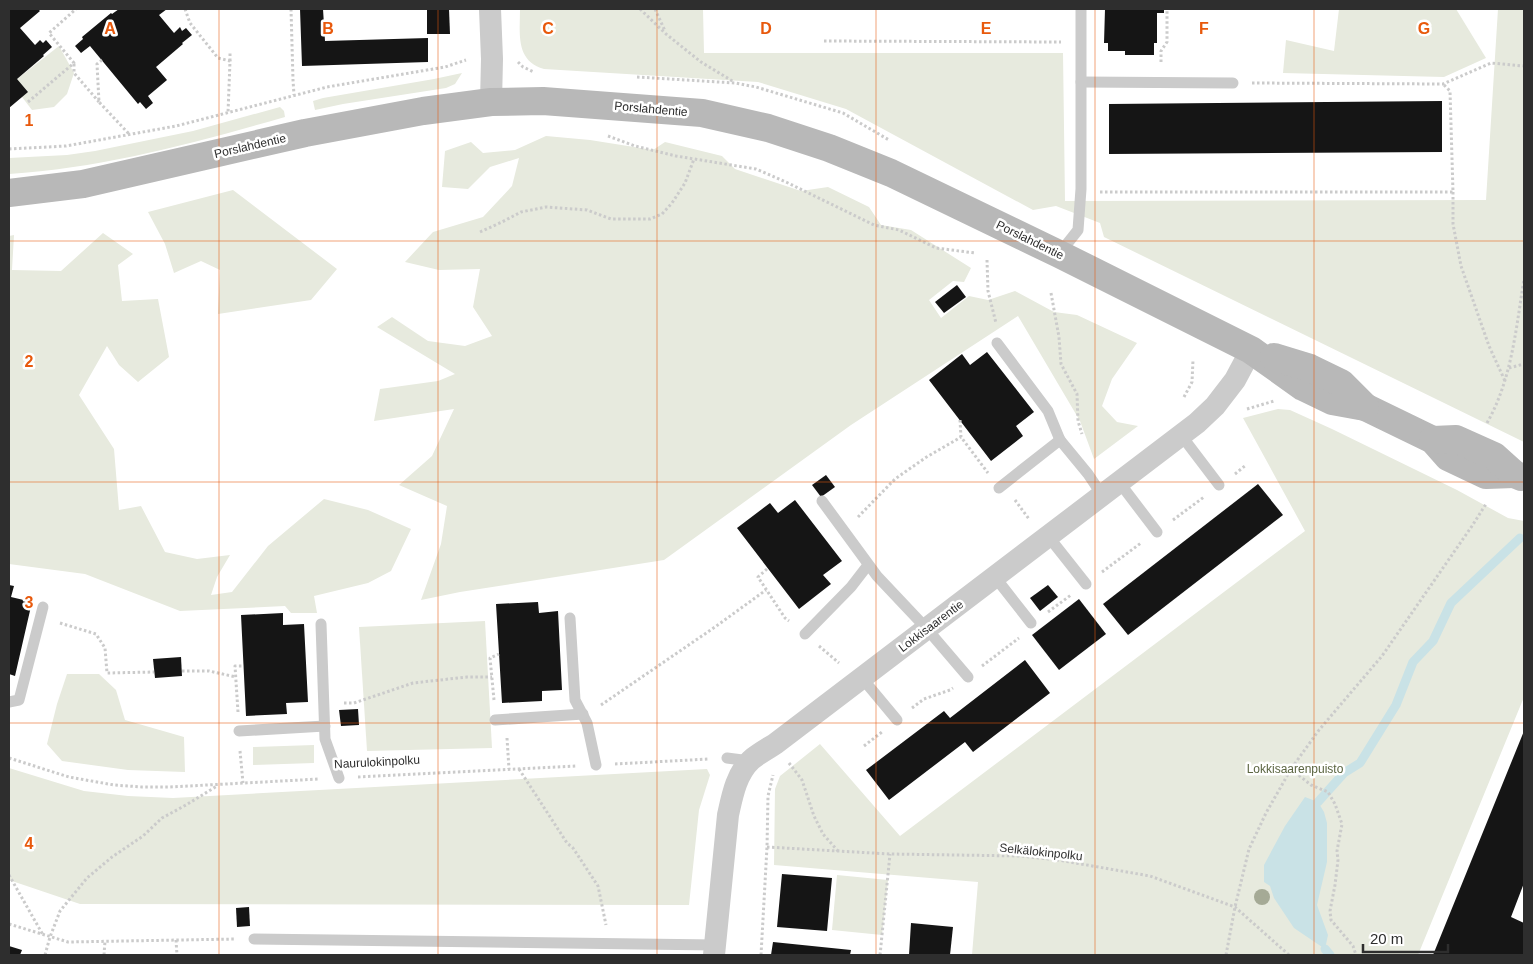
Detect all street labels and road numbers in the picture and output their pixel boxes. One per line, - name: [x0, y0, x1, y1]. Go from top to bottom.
- street label: Porslahdentie: [614, 99, 688, 119]
- street label: Porslahdentie: [213, 131, 288, 161]
- street label: Porslahdentie: [994, 218, 1066, 263]
- street label: Lokkisaarentie: [896, 597, 966, 655]
- street label: Naurulokinpolku: [334, 753, 420, 771]
- street label: Selkälokinpolku: [999, 841, 1083, 863]

